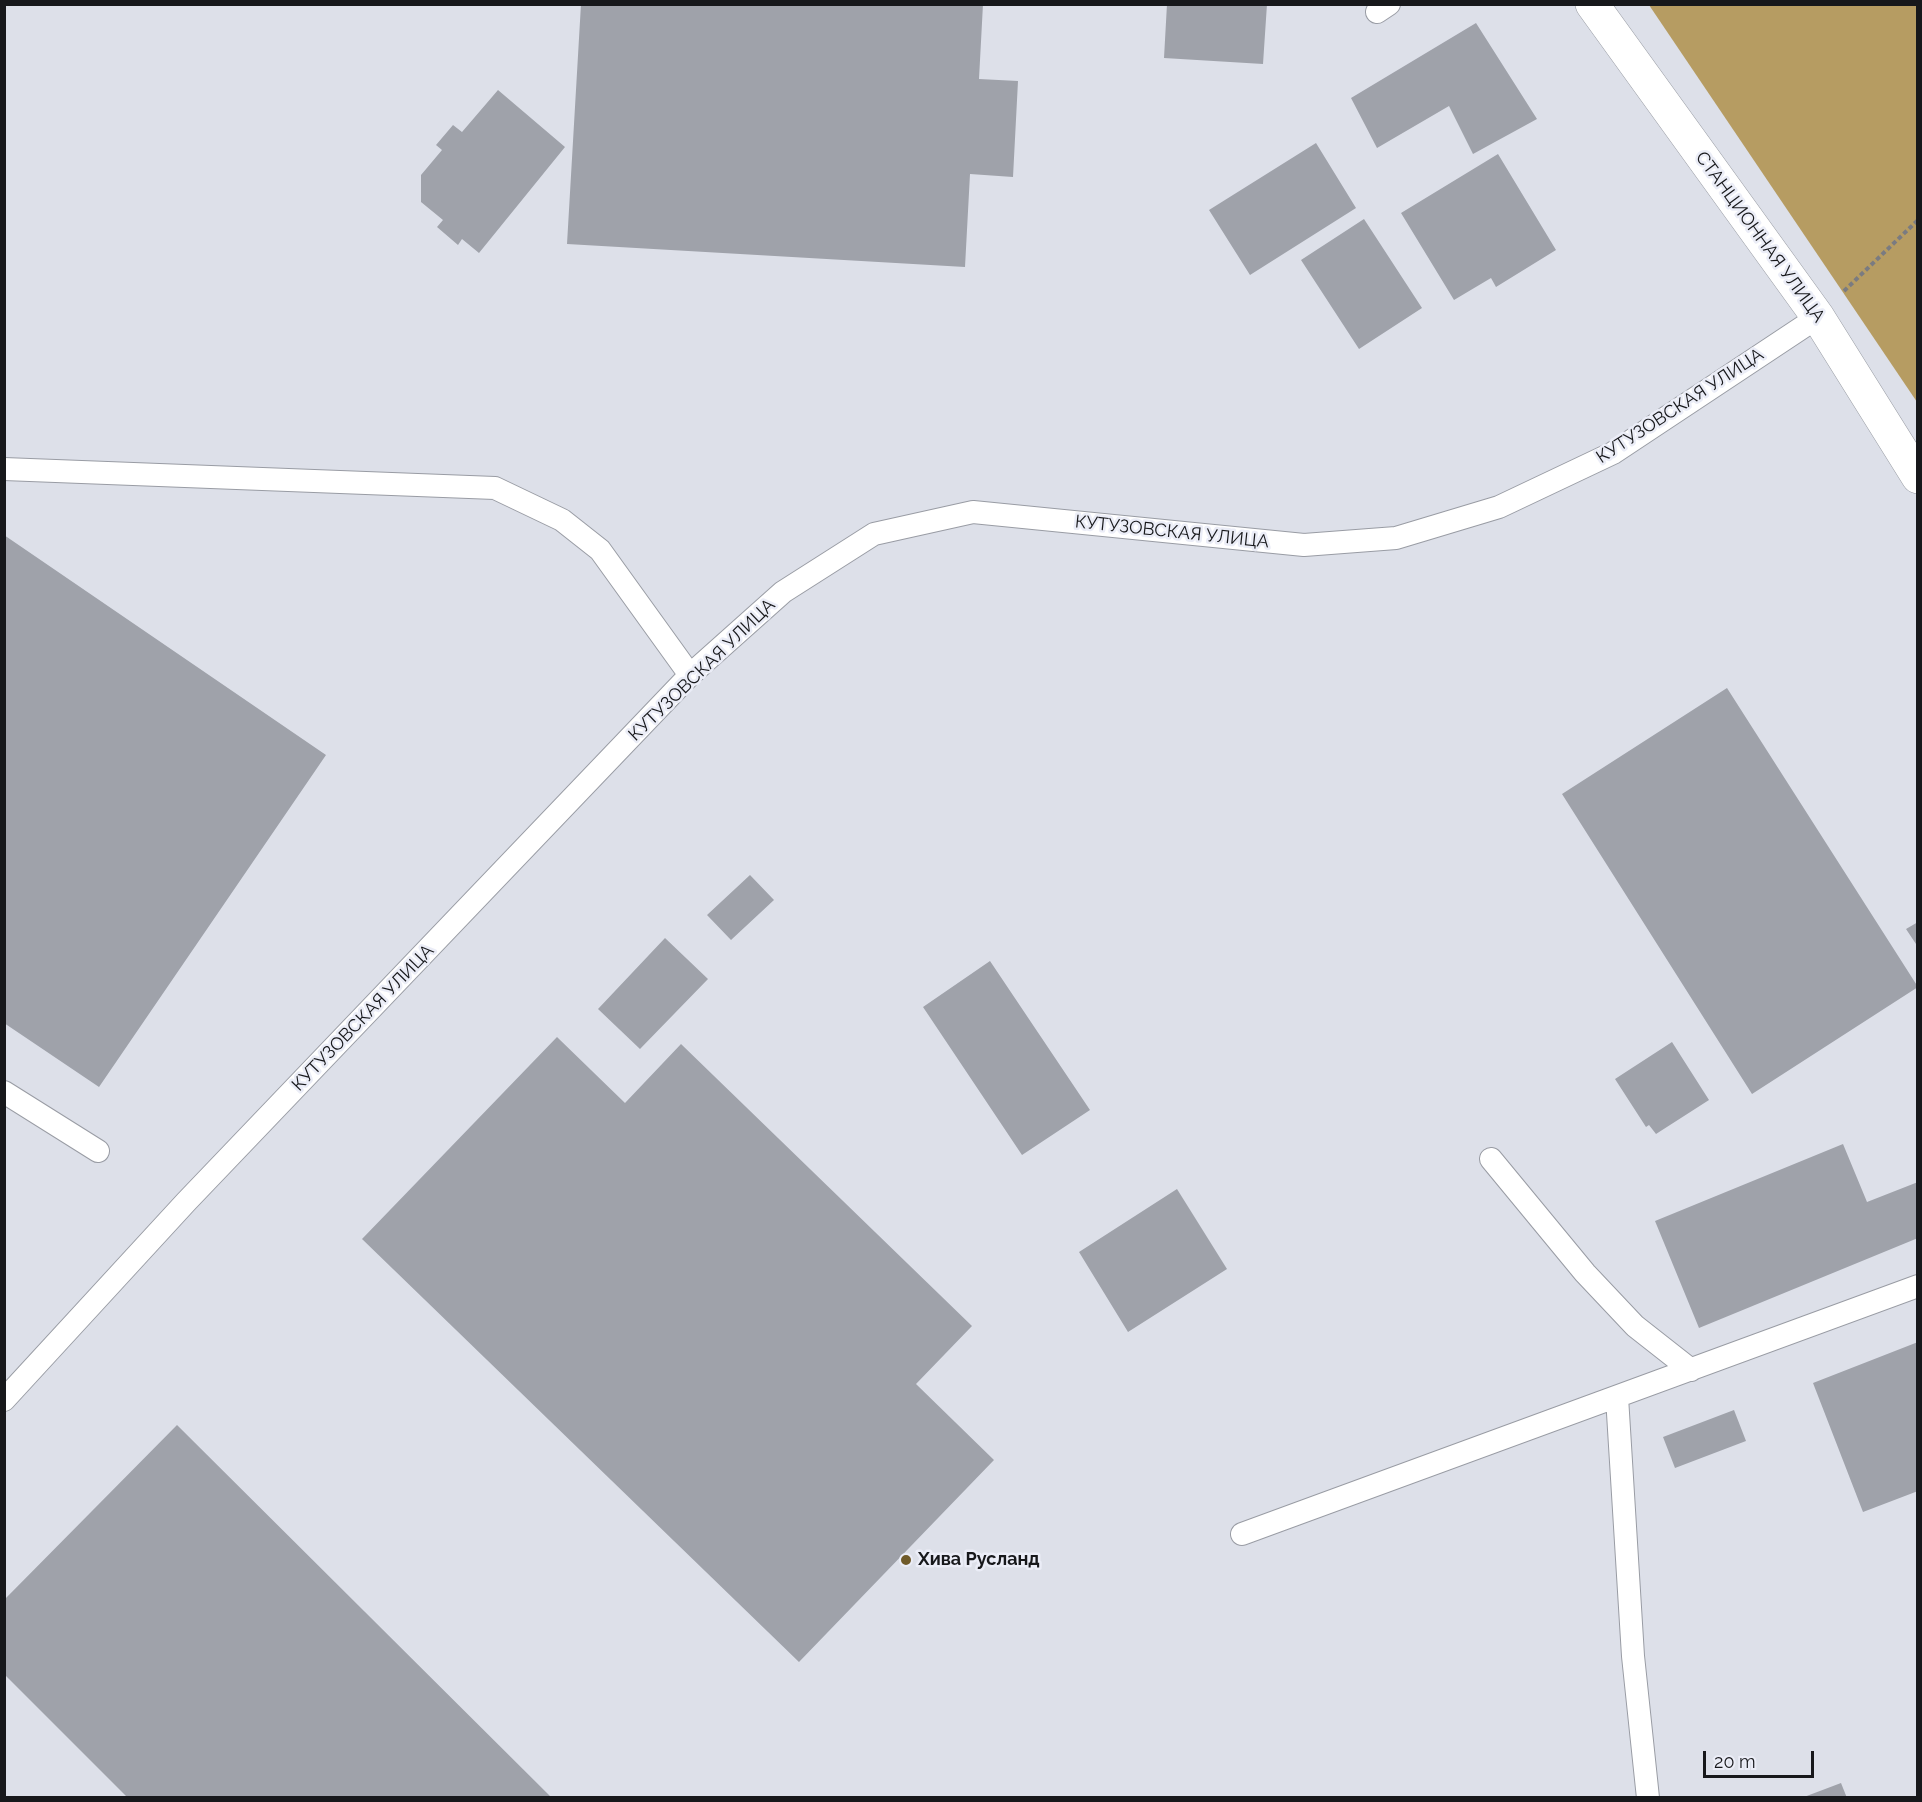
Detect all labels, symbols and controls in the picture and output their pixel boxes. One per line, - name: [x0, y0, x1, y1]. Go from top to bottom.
- street label: СТАНЦИОННАЯ УЛИЦА: [1691, 147, 1829, 327]
- street label: КУТУЗОВСКАЯ УЛИЦА: [1592, 344, 1768, 468]
- street label: КУТУЗОВСКАЯ УЛИЦА: [1074, 511, 1270, 553]
- street label: КУТУЗОВСКАЯ УЛИЦА: [624, 594, 780, 746]
- street label: КУТУЗОВСКАЯ УЛИЦА: [287, 940, 439, 1096]
- place label: Хива Русланд: [918, 1549, 1040, 1571]
- marker: Хива Русланд: [899, 1553, 913, 1567]
- scale bar: [1706, 1739, 1817, 1777]
- text: 20 m: [1714, 1751, 1756, 1772]

